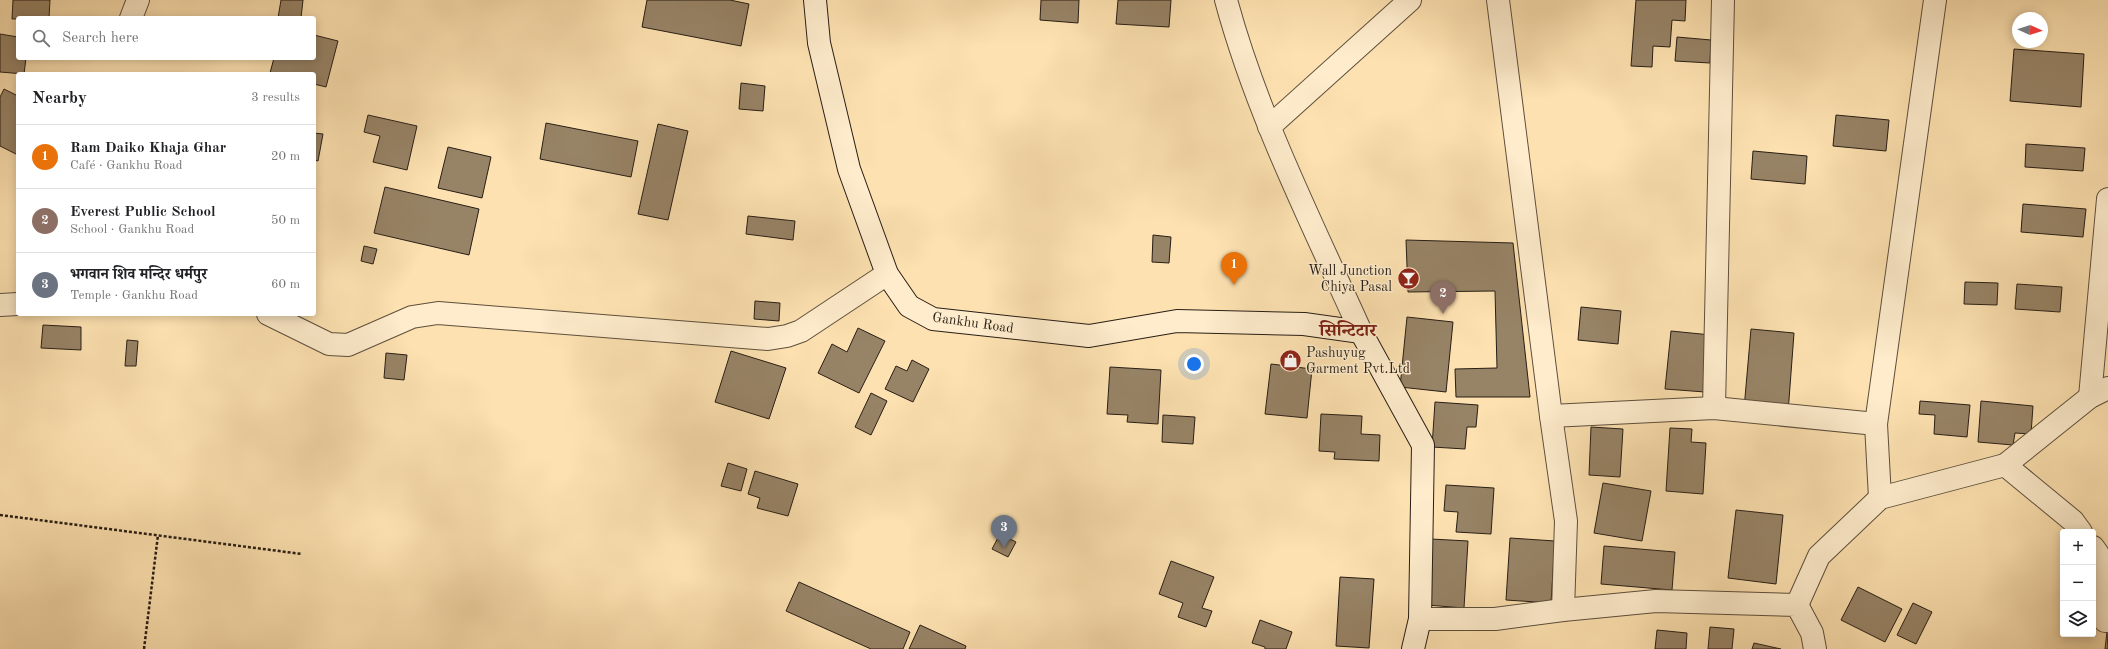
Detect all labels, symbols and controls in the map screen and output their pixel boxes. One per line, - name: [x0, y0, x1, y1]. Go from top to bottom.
- north arrow: [2012, 12, 2048, 48]
- search box: [16, 16, 316, 60]
- icon: search: [30, 27, 52, 49]
- text: Search here: [62, 31, 139, 46]
- text: Nearby: [32, 90, 87, 107]
- text: 3 results: [251, 91, 300, 104]
- text: Ram Daiko Khaja Ghar: [70, 141, 226, 156]
- text: 1: [41, 150, 49, 163]
- text: 20 m: [271, 150, 300, 163]
- text: Café · Gankhu Road: [70, 159, 183, 172]
- text: Everest Public School: [70, 205, 216, 220]
- text: 2: [41, 214, 49, 227]
- text: 50 m: [271, 214, 300, 227]
- text: School · Gankhu Road: [70, 223, 194, 236]
- pin: 1: [1221, 252, 1247, 285]
- place label: Wall Junction Chiya Pasal: [1308, 264, 1392, 294]
- bar icon: Wall Junction Chiya Pasal: [1395, 265, 1421, 291]
- text: भगवान शिव मन्दिर धर्मपुर: [70, 268, 207, 283]
- text: 3: [41, 278, 49, 291]
- text: 60 m: [271, 278, 300, 291]
- pin: 2: [1430, 281, 1456, 314]
- text: Temple · Gankhu Road: [70, 289, 198, 302]
- street label: Gankhu Road: [931, 310, 1014, 336]
- district label: सिन्टिटार: [1317, 320, 1378, 340]
- place label: Pashuyug Garment Pvt.Ltd: [1306, 346, 1410, 376]
- shop icon: Pashuyug Garment Pvt.Ltd: [1277, 347, 1303, 373]
- your location: [1184, 354, 1204, 374]
- pin: 3: [991, 515, 1017, 548]
- map controls: [2060, 529, 2096, 637]
- button: +: [2060, 529, 2096, 565]
- button: −: [2060, 565, 2096, 601]
- button: layers: [2060, 601, 2096, 637]

